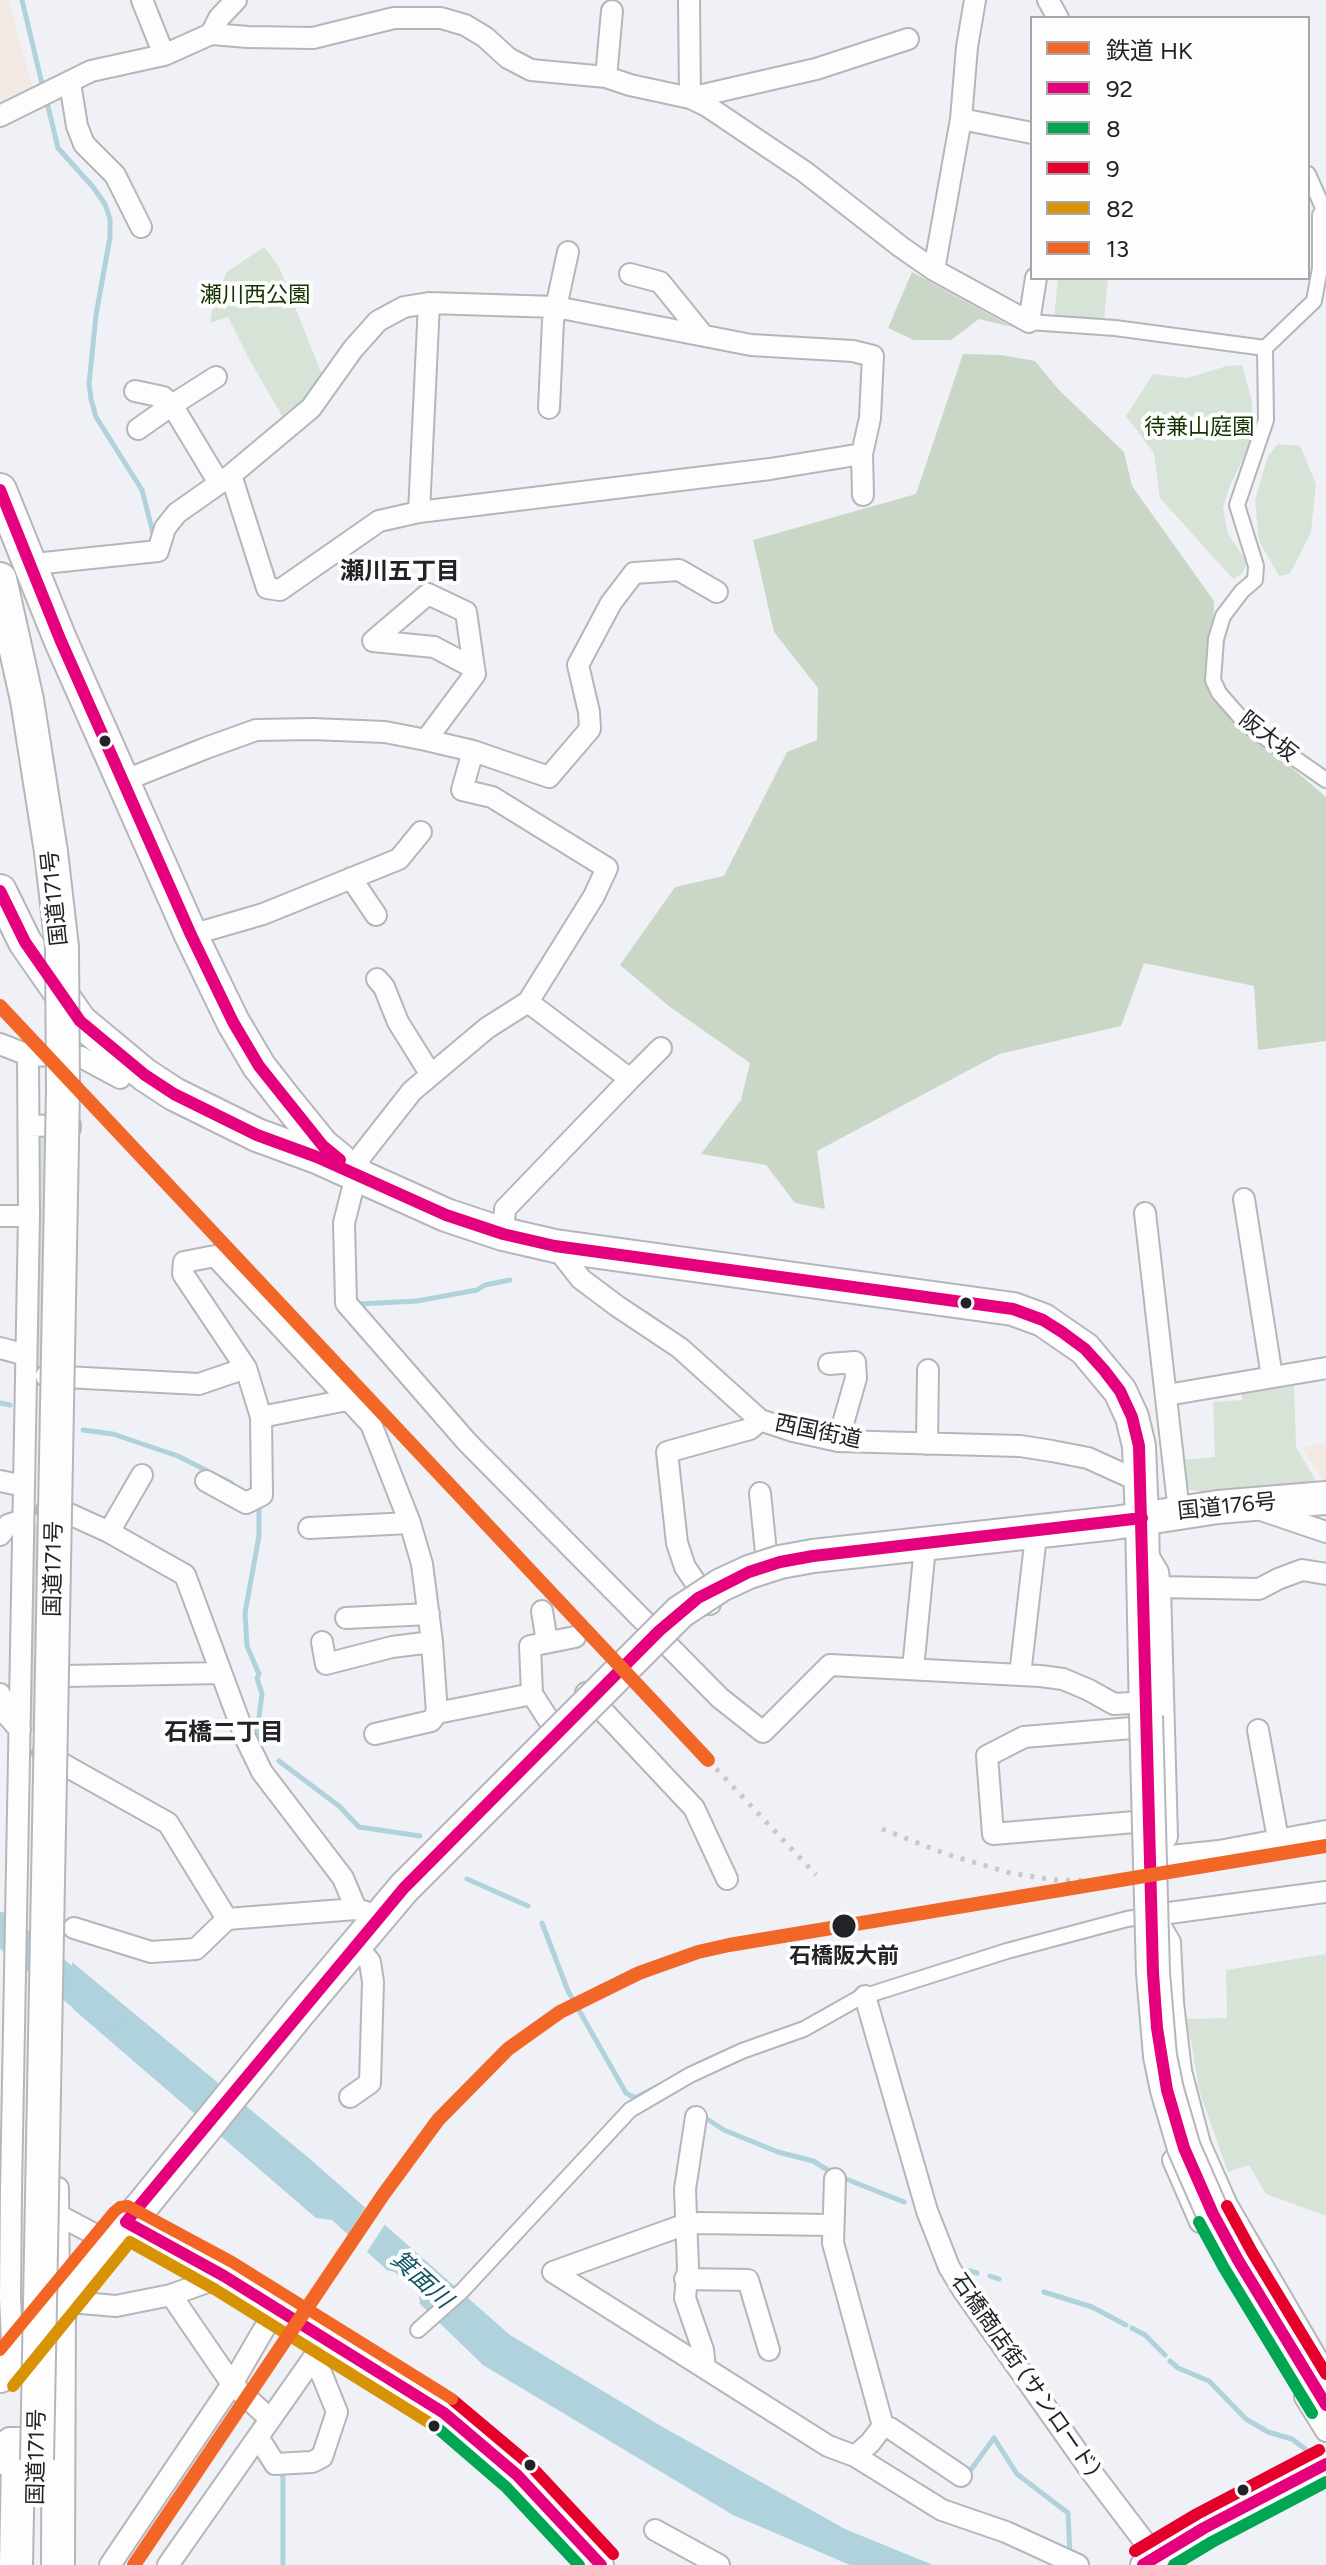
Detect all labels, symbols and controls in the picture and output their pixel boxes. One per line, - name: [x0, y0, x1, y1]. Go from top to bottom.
- legend: [1030, 16, 1310, 280]
- text: 鉄道 HK: [1106, 36, 1193, 65]
- text: 92: [1106, 74, 1133, 103]
- text: 8: [1106, 114, 1121, 143]
- text: 9: [1106, 154, 1120, 183]
- text: 82: [1106, 194, 1134, 223]
- text: 13: [1106, 234, 1129, 263]
- park label: 瀬川西公園: [200, 283, 310, 309]
- park label: 待兼山庭園: [1144, 415, 1254, 441]
- district label: 瀬川五丁目: [340, 558, 460, 586]
- street label: 阪大坂: [1234, 706, 1302, 768]
- unlabelled marker: [97, 733, 113, 749]
- street label: 国道171号: [37, 849, 73, 947]
- unlabelled marker: [958, 1295, 974, 1311]
- street label: 西国街道: [772, 1410, 864, 1454]
- street label: 国道176号: [1176, 1489, 1278, 1525]
- street label: 国道171号: [40, 1521, 68, 1617]
- district label: 石橋二丁目: [164, 1719, 284, 1747]
- marker: 石橋阪大前: [830, 1912, 858, 1940]
- place label: 石橋阪大前: [789, 1944, 899, 1970]
- water label: 箕面川: [385, 2245, 457, 2315]
- street label: 石橋商店街 (サンロード): [945, 2269, 1105, 2481]
- street label: 国道171号: [23, 2409, 51, 2505]
- unlabelled marker: [426, 2418, 442, 2434]
- unlabelled marker: [522, 2457, 538, 2473]
- unlabelled marker: [1235, 2482, 1251, 2498]

